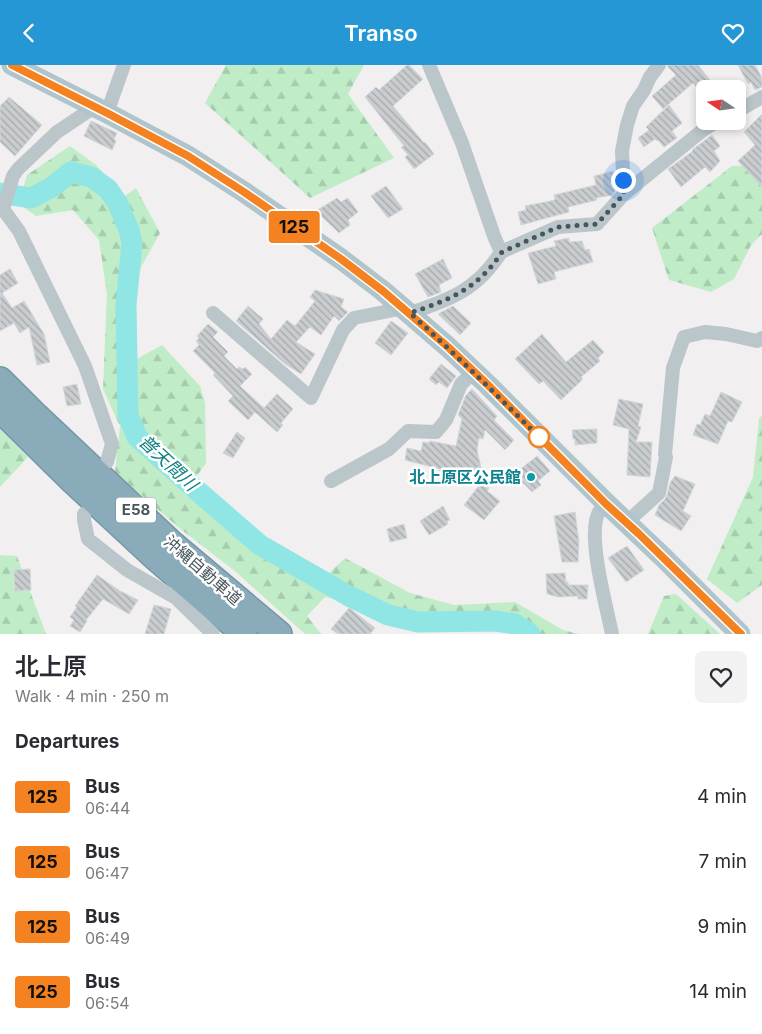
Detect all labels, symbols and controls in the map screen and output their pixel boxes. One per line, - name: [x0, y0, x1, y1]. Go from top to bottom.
- icon: back: [15, 19, 43, 47]
- icon: heart: [719, 19, 747, 47]
- text: Transo: [344, 20, 418, 46]
- north arrow: [696, 80, 746, 130]
- map controls: [696, 80, 746, 130]
- your location: [611, 168, 636, 193]
- line badge: 125: [265, 211, 323, 243]
- text: 125: [279, 216, 309, 237]
- unlabelled marker: [528, 426, 550, 448]
- water label: 普天間川: [135, 430, 203, 496]
- place label: 北上原区公民館: [409, 467, 521, 487]
- marker: 北上原区公民館: [525, 471, 537, 483]
- road number: E58: [116, 497, 156, 523]
- street label: 沖縄自動車道: [160, 531, 246, 609]
- button: heart: [695, 651, 747, 703]
- text: 北上原: [15, 652, 87, 681]
- text: Walk · 4 min · 250 m: [15, 686, 169, 706]
- text: Departures: [15, 730, 119, 753]
- text: Bus: [85, 775, 120, 798]
- text: 4 min: [697, 785, 747, 808]
- text: 125: [27, 786, 58, 807]
- text: 06:44: [85, 798, 130, 818]
- text: Bus: [85, 840, 120, 863]
- text: 7 min: [698, 850, 747, 873]
- text: 125: [27, 851, 58, 872]
- text: 06:47: [85, 863, 129, 883]
- text: Bus: [85, 905, 120, 928]
- text: 9 min: [697, 915, 747, 938]
- text: 125: [27, 916, 58, 937]
- text: 06:49: [85, 928, 130, 948]
- text: Bus: [85, 970, 120, 993]
- text: 14 min: [689, 980, 747, 1003]
- text: 125: [27, 981, 58, 1002]
- text: 06:54: [85, 993, 130, 1013]

